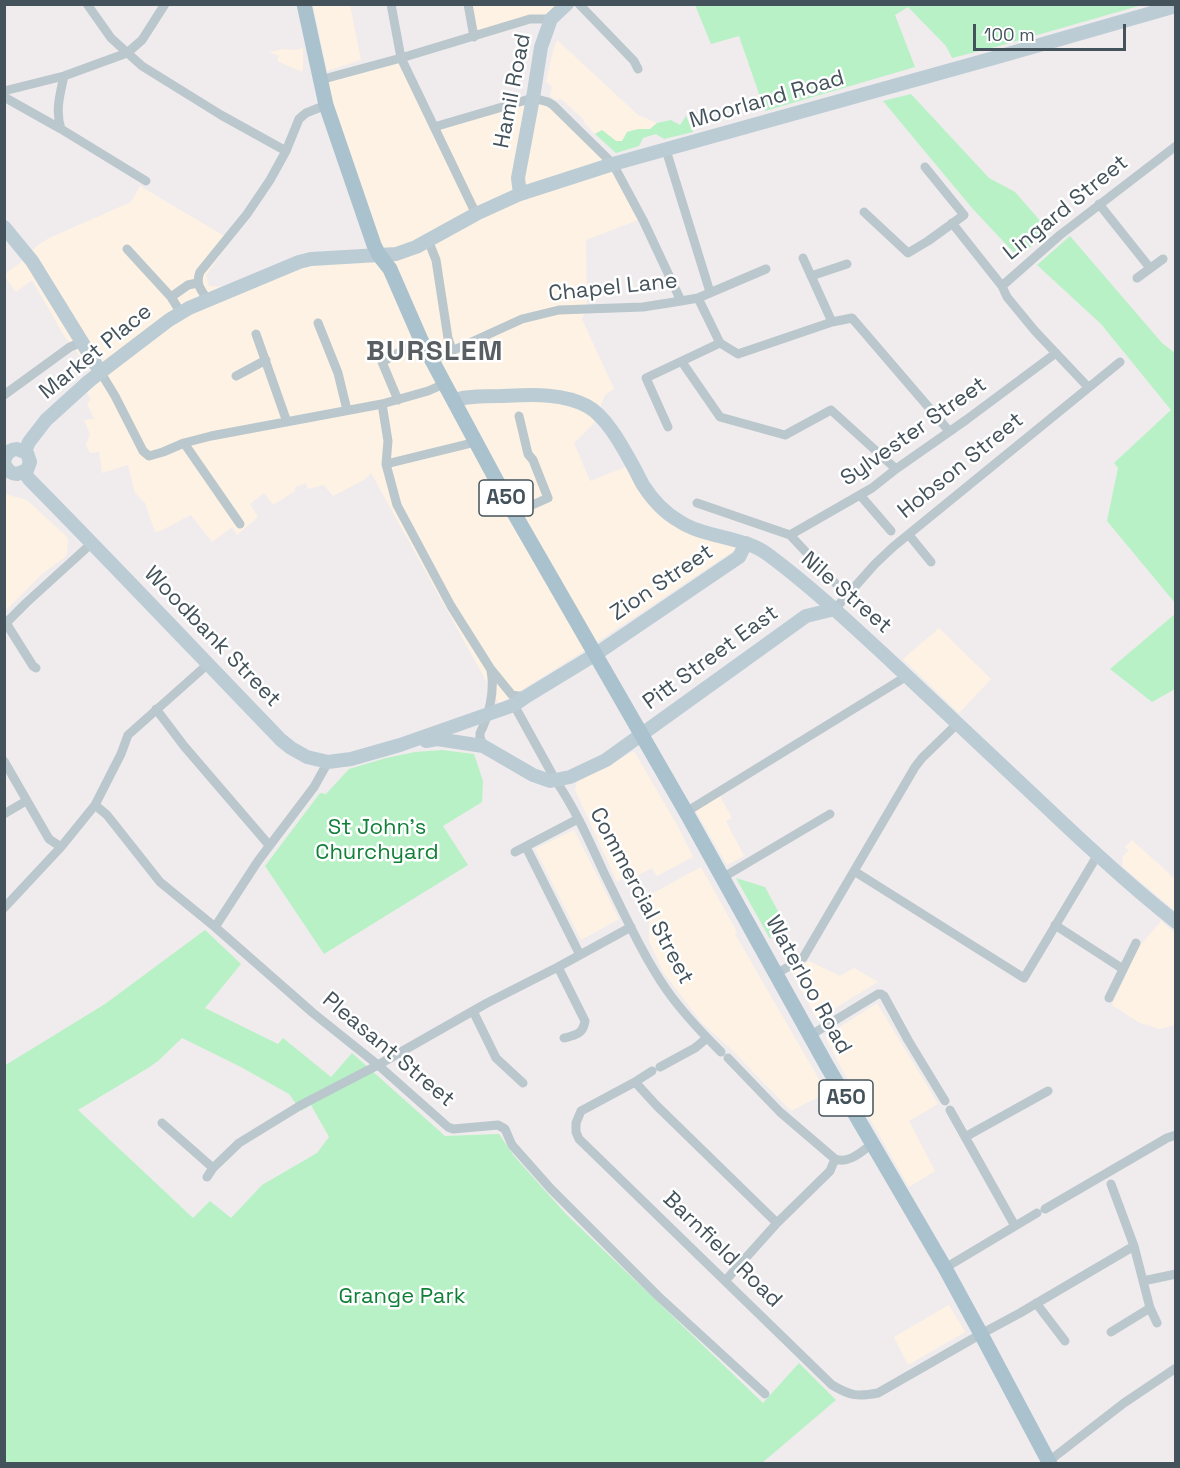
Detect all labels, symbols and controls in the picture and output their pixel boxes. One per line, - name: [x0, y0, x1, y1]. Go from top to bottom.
- scale bar: [976, 12, 1129, 50]
- text: 100 m: [984, 23, 1035, 46]
- street label: Hamil Road: [489, 31, 537, 151]
- street label: Moorland Road: [687, 65, 847, 135]
- street label: Lingard Street: [998, 150, 1134, 266]
- street label: Chapel Lane: [547, 268, 679, 308]
- street label: Market Place: [35, 299, 157, 405]
- district label: BURSLEM: [366, 335, 504, 369]
- street label: Sylvester Street: [836, 372, 992, 492]
- street label: Hobson Street: [893, 407, 1029, 525]
- road number: A50: [479, 480, 533, 516]
- street label: Zion Street: [606, 539, 718, 627]
- street label: Nile Street: [795, 547, 897, 639]
- street label: Woodbank Street: [138, 561, 286, 713]
- street label: Pitt Street East: [638, 600, 784, 716]
- street label: Commercial Street: [583, 803, 699, 989]
- park label: St John's Churchyard: [315, 815, 439, 866]
- street label: Waterloo Road: [759, 911, 857, 1059]
- street label: Pleasant Street: [316, 987, 460, 1113]
- road number: A50: [819, 1080, 873, 1116]
- street label: Barnfield Road: [657, 1187, 787, 1313]
- park label: Grange Park: [338, 1284, 466, 1310]

